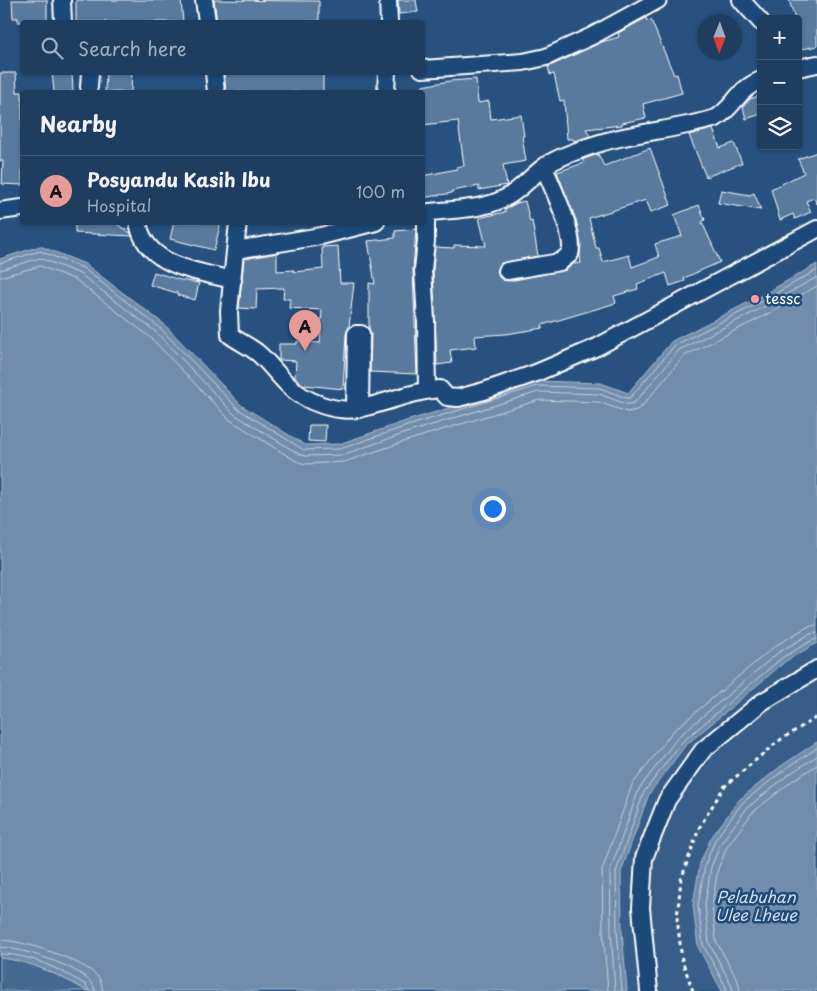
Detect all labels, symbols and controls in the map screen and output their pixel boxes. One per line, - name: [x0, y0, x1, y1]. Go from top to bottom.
- north arrow: [697, 15, 742, 60]
- map controls: [757, 15, 802, 150]
- button: +: [757, 15, 802, 60]
- search box: [20, 20, 425, 75]
- icon: search: [38, 34, 66, 62]
- text: Search here: [78, 34, 187, 62]
- button: −: [757, 60, 802, 105]
- button: layers: [757, 105, 802, 150]
- text: Nearby: [40, 107, 117, 139]
- text: Posyandu Kasih Ibu: [87, 165, 271, 193]
- text: A: [50, 179, 62, 203]
- text: 100 m: [356, 179, 405, 203]
- text: Hospital: [87, 193, 151, 217]
- place label: tessc: [765, 286, 800, 309]
- marker: tessc: [749, 293, 761, 305]
- pin: A: [289, 310, 321, 351]
- your location: [480, 496, 506, 522]
- water label: Pelabuhan Ulee Lheue: [715, 884, 798, 926]

